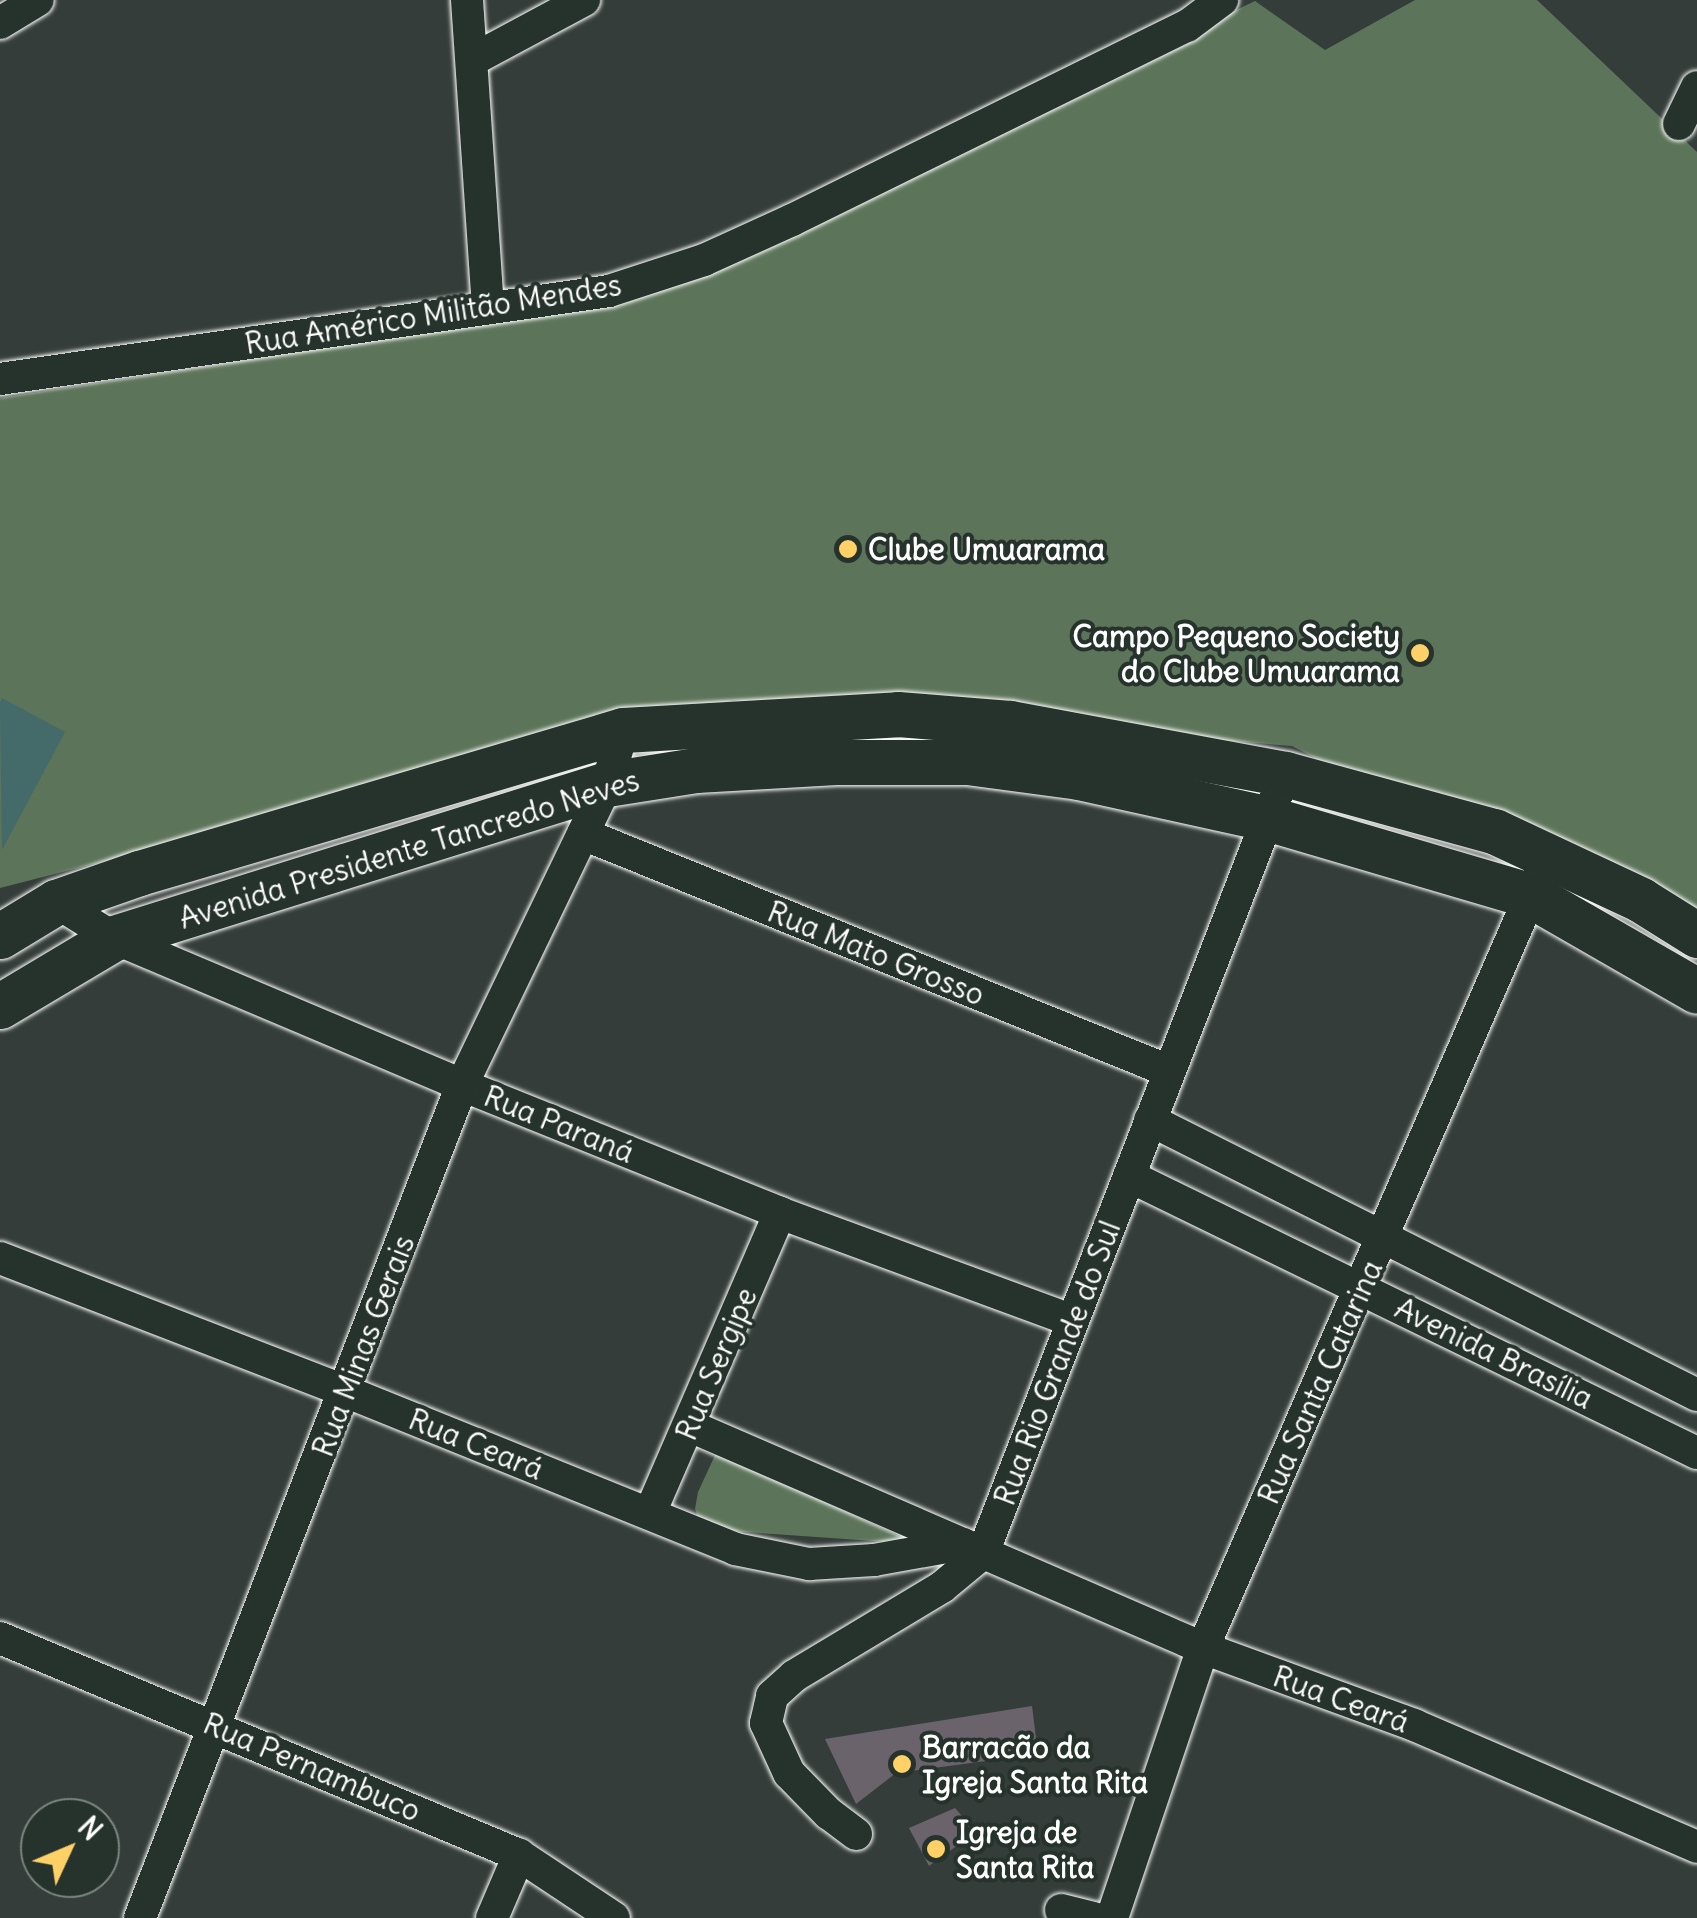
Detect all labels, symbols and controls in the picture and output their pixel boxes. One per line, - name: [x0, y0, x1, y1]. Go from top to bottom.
- street label: Rua Américo Militão Mendes: [242, 266, 624, 362]
- place label: Clube Umuarama: [868, 531, 1105, 567]
- marker: Clube Umuarama: [837, 538, 859, 560]
- place label: Campo Pequeno Society do Clube Umuarama: [1073, 618, 1400, 688]
- marker: Campo Pequeno Society do Clube Umuarama: [1409, 642, 1431, 664]
- street label: Avenida Presidente Tancredo Neves: [175, 762, 643, 936]
- street label: Rua Mato Grosso: [762, 893, 990, 1013]
- street label: Rua Paraná: [479, 1078, 639, 1170]
- street label: Rua Rio Grande do Sul: [986, 1216, 1128, 1510]
- street label: Rua Minas Gerais: [304, 1230, 422, 1462]
- street label: Rua Santa Catarina: [1250, 1254, 1390, 1510]
- street label: Rua Sergipe: [668, 1282, 764, 1446]
- street label: Avenida Brasília: [1389, 1290, 1599, 1416]
- street label: Rua Ceará: [403, 1401, 549, 1487]
- street label: Rua Ceará: [1268, 1658, 1414, 1740]
- street label: Rua Pernambuco: [198, 1705, 426, 1829]
- place label: Barracão da Igreja Santa Rita: [922, 1729, 1148, 1800]
- marker: Barracão da Igreja Santa Rita: [891, 1753, 913, 1775]
- north arrow: [20, 1798, 120, 1898]
- text: N: [70, 1809, 110, 1848]
- place label: Igreja de Santa Rita: [956, 1814, 1094, 1884]
- marker: Igreja de Santa Rita: [925, 1838, 947, 1860]

